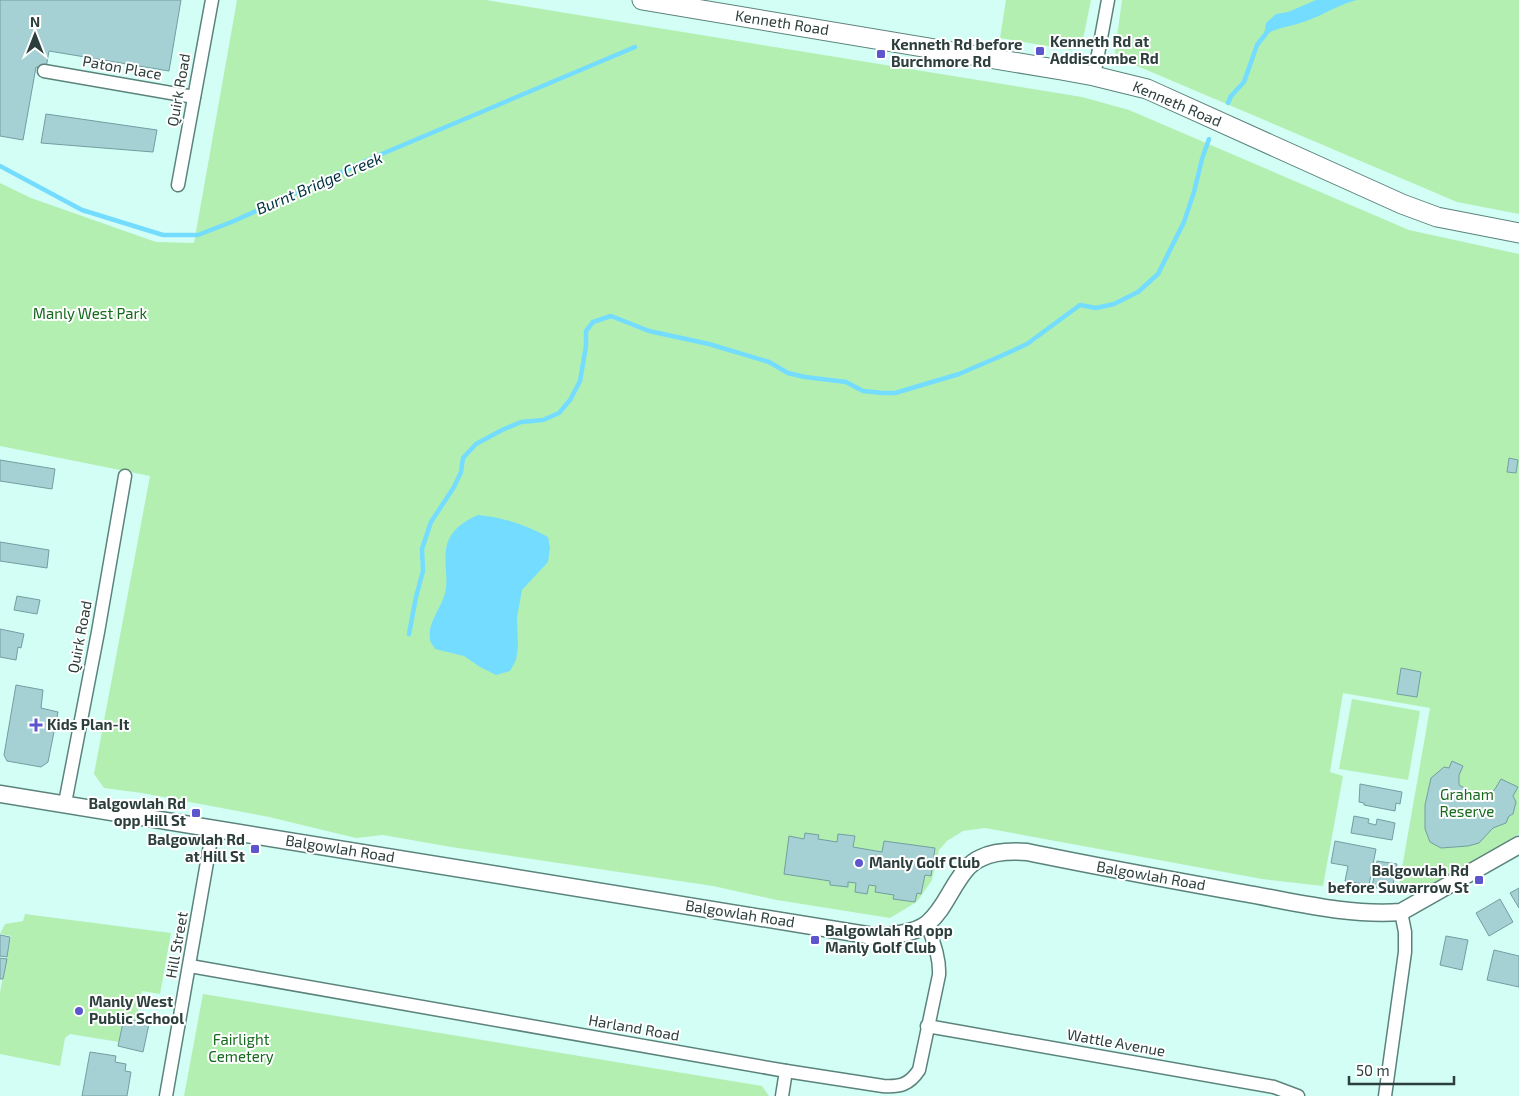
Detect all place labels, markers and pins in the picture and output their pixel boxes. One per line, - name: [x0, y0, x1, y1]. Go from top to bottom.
- place label: Kenneth Rd at Addiscombe Rd: [1050, 32, 1159, 67]
- place label: Kenneth Rd before Burchmore Rd: [891, 35, 1022, 70]
- marker: Kenneth Rd at Addiscombe Rd: [1034, 45, 1046, 57]
- marker: Kenneth Rd before Burchmore Rd: [875, 48, 887, 60]
- place label: Kids Plan-It: [47, 715, 129, 733]
- marker: Kids Plan-It: [29, 718, 43, 732]
- place label: Balgowlah Rd opp Hill St: [88, 794, 186, 829]
- marker: Balgowlah Rd opp Hill St: [190, 807, 202, 819]
- place label: Balgowlah Rd at Hill St: [147, 830, 245, 865]
- marker: Balgowlah Rd at Hill St: [249, 843, 261, 855]
- place label: Manly Golf Club: [869, 853, 980, 872]
- marker: Manly Golf Club: [853, 857, 865, 869]
- place label: Balgowlah Rd before Suwarrow St: [1328, 861, 1469, 896]
- marker: Balgowlah Rd before Suwarrow St: [1473, 874, 1485, 886]
- place label: Balgowlah Rd opp Manly Golf Club: [825, 921, 953, 957]
- marker: Balgowlah Rd opp Manly Golf Club: [809, 934, 821, 946]
- place label: Manly West Public School: [89, 992, 184, 1027]
- marker: Manly West Public School: [73, 1005, 85, 1017]

